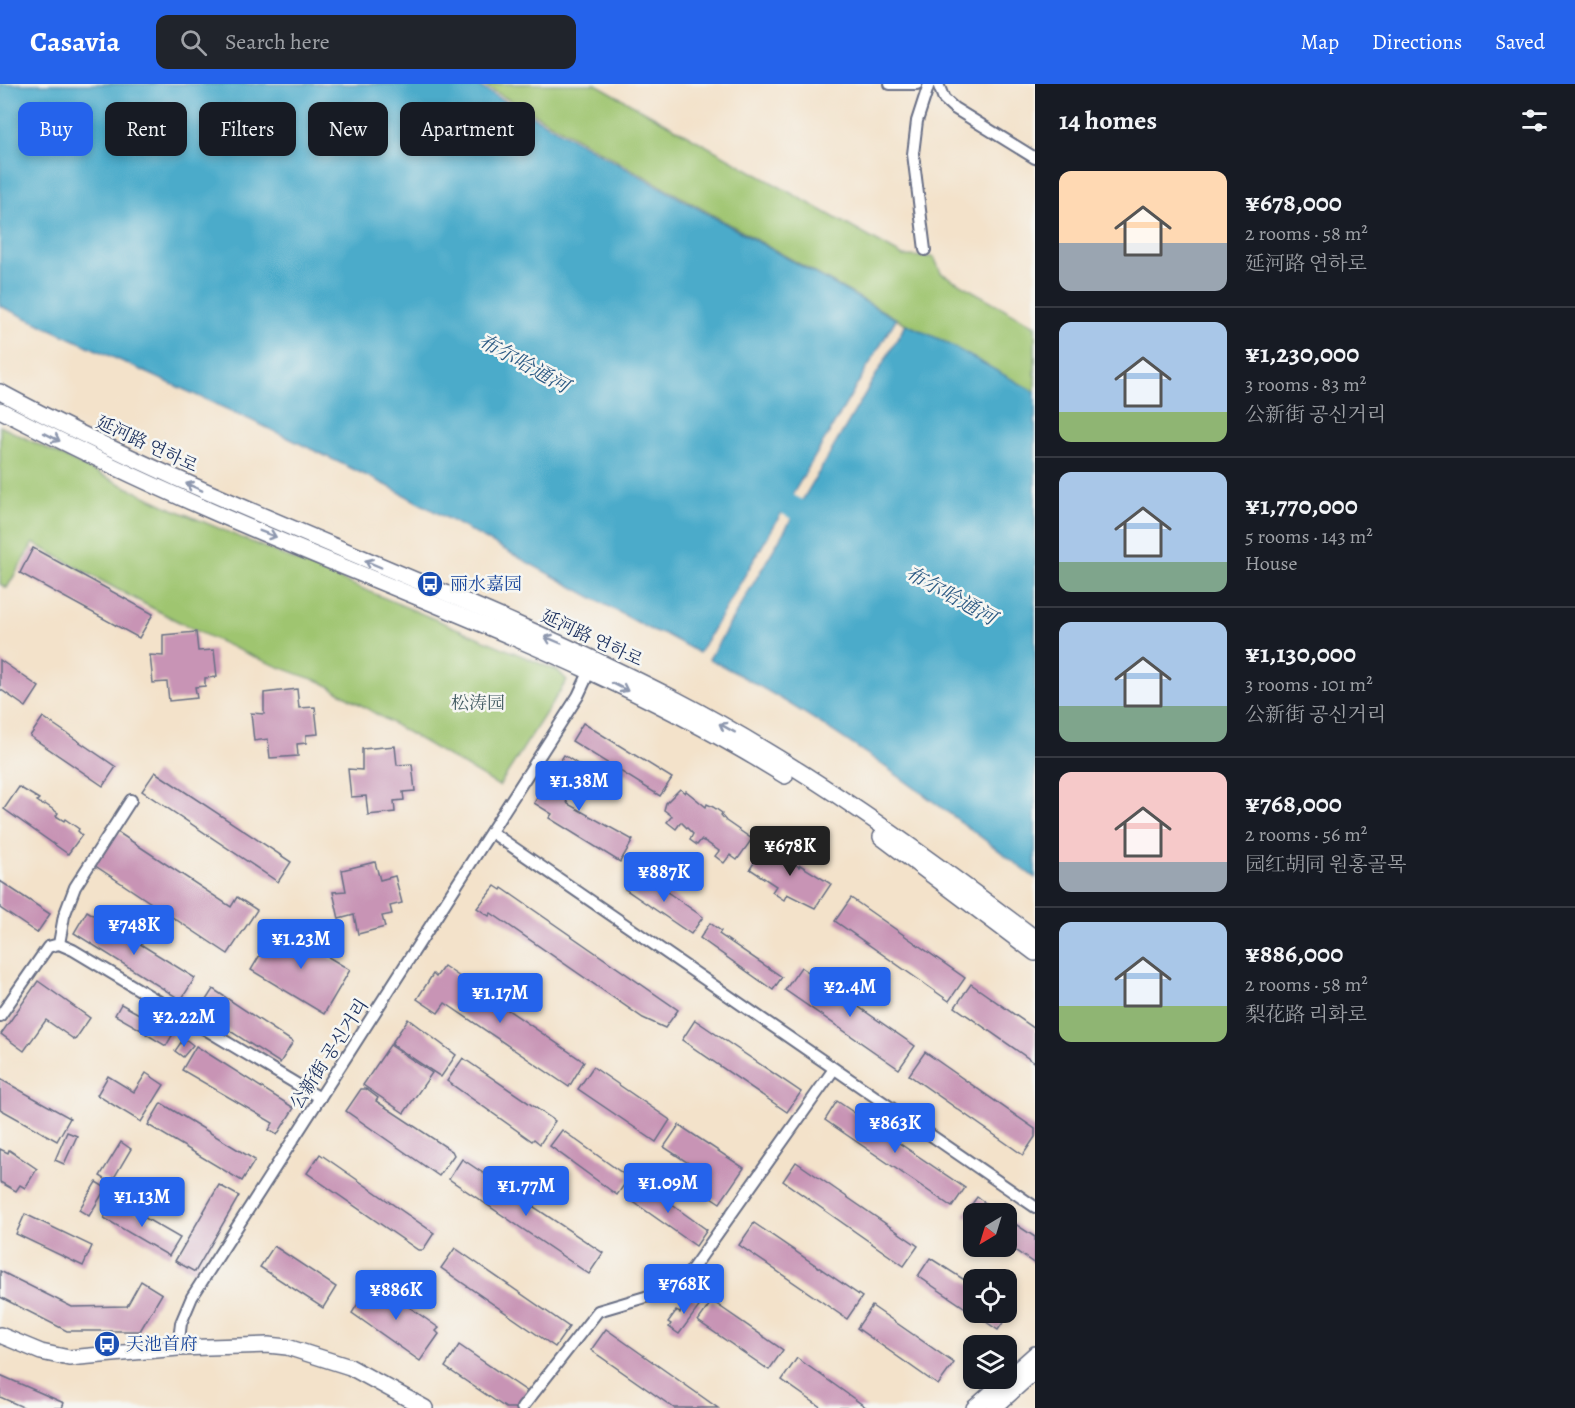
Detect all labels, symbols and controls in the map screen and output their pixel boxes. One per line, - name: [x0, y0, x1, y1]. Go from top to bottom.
- search box: [156, 15, 576, 69]
- text: Casavia: [30, 23, 120, 61]
- icon: search: [177, 26, 210, 59]
- text: Search here: [225, 27, 330, 57]
- text: Map: [1301, 28, 1339, 56]
- text: Directions: [1372, 28, 1462, 56]
- text: Saved: [1495, 28, 1545, 56]
- chip: Buy: [18, 102, 93, 156]
- chip: Rent: [105, 102, 187, 156]
- chip: Filters: [199, 102, 296, 156]
- chip: New: [308, 102, 388, 156]
- chip: Apartment: [400, 102, 535, 156]
- text: 14 homes: [1059, 103, 1157, 138]
- icon: filters: [1518, 104, 1551, 137]
- text: ¥678,000: [1245, 185, 1342, 220]
- icon: home: [1107, 195, 1179, 267]
- text: 2 rooms · 58 m²: [1245, 220, 1368, 247]
- text: 延河路 연하로: [1245, 250, 1367, 277]
- water label: 布尔哈通河: [473, 327, 577, 401]
- text: ¥1,230,000: [1245, 336, 1359, 371]
- icon: home: [1107, 346, 1179, 418]
- text: 3 rooms · 83 m²: [1245, 371, 1366, 398]
- text: 公新街 공신거리: [1245, 401, 1386, 428]
- street label: 延河路 연하로: [92, 410, 202, 478]
- one-way arrow: [43, 431, 60, 443]
- one-way arrow: [185, 481, 203, 493]
- text: ¥1,770,000: [1245, 488, 1358, 523]
- icon: home: [1107, 496, 1179, 568]
- text: 5 rooms · 143 m²: [1245, 523, 1373, 550]
- one-way arrow: [258, 529, 277, 540]
- text: House: [1245, 550, 1297, 577]
- one-way arrow: [364, 558, 383, 569]
- water label: 布尔哈通河: [900, 559, 1004, 633]
- bus stop icon: 丽水嘉园: [415, 569, 445, 599]
- place label: 丽水嘉园: [450, 572, 522, 596]
- street label: 延河路 연하로: [537, 604, 647, 672]
- one-way arrow: [544, 634, 562, 645]
- text: ¥1,130,000: [1245, 636, 1356, 671]
- icon: home: [1107, 646, 1179, 718]
- text: 3 rooms · 101 m²: [1245, 671, 1373, 698]
- one-way arrow: [611, 681, 628, 693]
- park label: 松涛园: [451, 691, 505, 715]
- text: 公新街 공신거리: [1245, 701, 1386, 728]
- one-way arrow: [719, 722, 736, 734]
- pin: ¥1.38M: [530, 761, 628, 812]
- text: ¥1.38M: [549, 767, 609, 794]
- text: ¥768,000: [1245, 786, 1342, 821]
- icon: home: [1107, 796, 1179, 868]
- text: 2 rooms · 56 m²: [1245, 821, 1367, 848]
- pin: ¥678K: [748, 826, 832, 877]
- text: ¥678K: [764, 832, 816, 859]
- text: 园红胡同 원홍골목: [1245, 851, 1406, 878]
- pin: ¥887K: [622, 852, 706, 903]
- text: ¥887K: [638, 858, 690, 885]
- pin: ¥748K: [92, 905, 176, 956]
- text: ¥748K: [108, 911, 160, 938]
- pin: ¥1.23M: [252, 919, 350, 970]
- text: ¥1.23M: [271, 925, 331, 952]
- text: ¥886,000: [1245, 936, 1343, 971]
- icon: home: [1107, 946, 1179, 1018]
- pin: ¥2.4M: [808, 967, 892, 1018]
- text: 2 rooms · 58 m²: [1245, 971, 1368, 998]
- pin: ¥1.17M: [451, 973, 549, 1024]
- text: ¥2.4M: [824, 973, 876, 1000]
- text: ¥1.17M: [472, 979, 528, 1006]
- street label: 公新街 공신거리: [284, 994, 374, 1114]
- pin: ¥2.22M: [135, 997, 233, 1048]
- text: 梨花路 리화로: [1245, 1001, 1367, 1028]
- text: ¥2.22M: [153, 1003, 215, 1030]
- pin: ¥863K: [853, 1103, 937, 1154]
- text: ¥863K: [869, 1109, 921, 1136]
- pin: ¥1.09M: [619, 1163, 717, 1214]
- pin: ¥1.77M: [477, 1166, 575, 1217]
- text: ¥1.09M: [638, 1169, 698, 1196]
- text: ¥1.77M: [497, 1172, 555, 1199]
- pin: ¥1.13M: [93, 1177, 191, 1228]
- text: ¥1.13M: [114, 1183, 170, 1210]
- north arrow: [963, 1203, 1017, 1257]
- map controls: [963, 1203, 1017, 1389]
- pin: ¥768K: [642, 1264, 726, 1315]
- button: locate: [963, 1269, 1017, 1323]
- pin: ¥886K: [354, 1270, 438, 1321]
- text: ¥768K: [658, 1270, 710, 1297]
- text: ¥886K: [369, 1276, 423, 1303]
- bus stop icon: 天池首府: [92, 1329, 122, 1359]
- place label: 天池首府: [126, 1332, 198, 1356]
- button: layers: [963, 1335, 1017, 1389]

